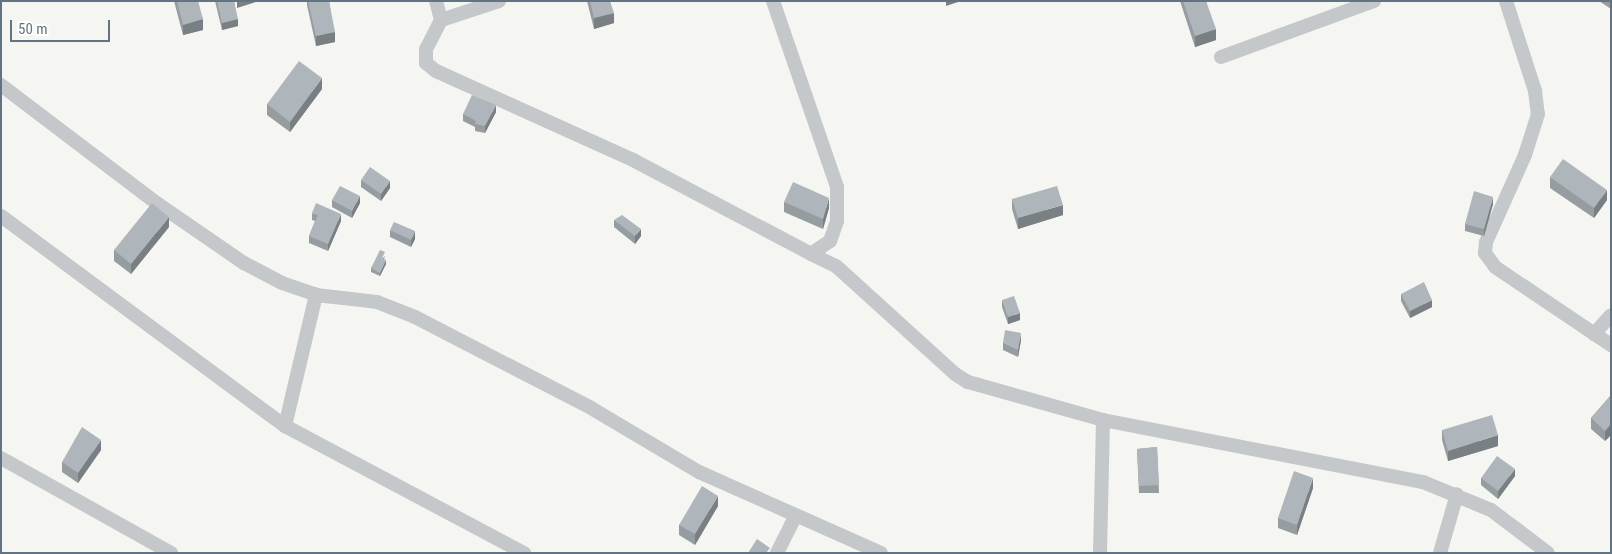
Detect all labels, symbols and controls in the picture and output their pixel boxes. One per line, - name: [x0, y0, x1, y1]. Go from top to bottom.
- scale bar: [12, 10, 112, 42]
- text: 50 m: [18, 20, 48, 38]

